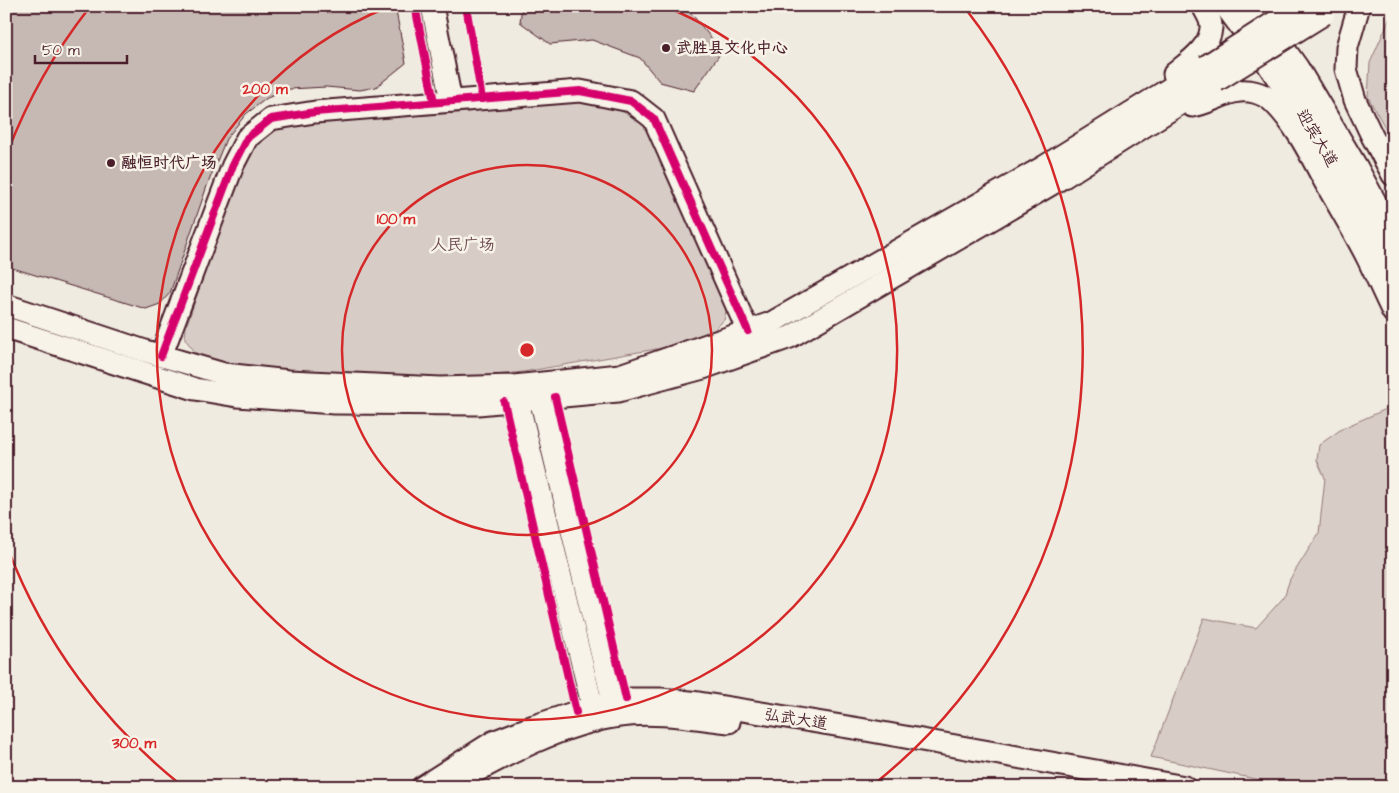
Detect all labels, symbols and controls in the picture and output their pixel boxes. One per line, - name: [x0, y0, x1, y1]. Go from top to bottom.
- scale bar: [35, 32, 128, 64]
- place label: 武胜县文化中心: [676, 37, 788, 59]
- text: 50 m: [42, 40, 80, 61]
- marker: 武胜县文化中心: [660, 42, 672, 54]
- text: 200 m: [241, 79, 288, 100]
- street label: 迎宾大道: [1291, 105, 1343, 171]
- place label: 融恒时代广场: [121, 152, 217, 174]
- marker: 融恒时代广场: [105, 157, 117, 169]
- text: 100 m: [377, 209, 416, 230]
- park label: 人民广场: [431, 234, 495, 256]
- centre of rings: [518, 341, 536, 359]
- street label: 弘武大道: [763, 703, 829, 735]
- text: 300 m: [111, 733, 156, 754]

